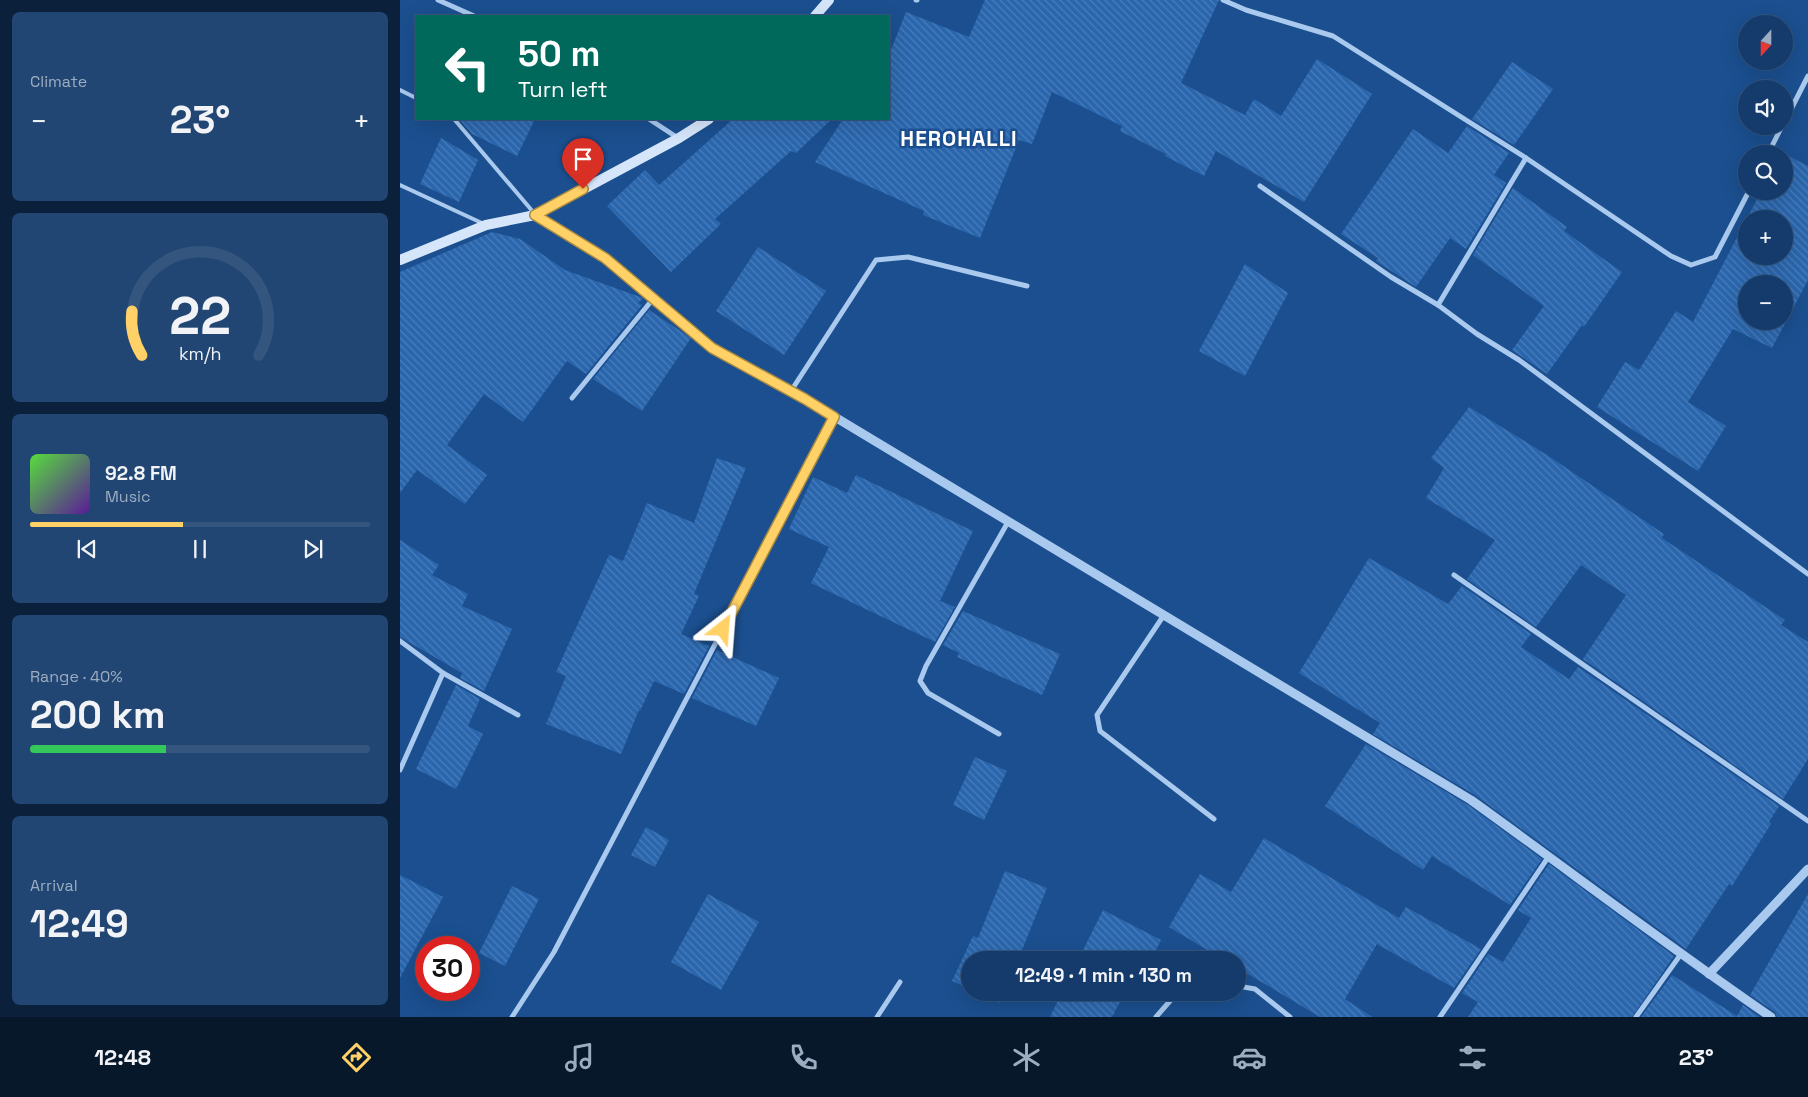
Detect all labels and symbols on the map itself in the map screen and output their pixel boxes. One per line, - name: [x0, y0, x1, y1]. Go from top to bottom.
- north arrow: [1738, 15, 1792, 70]
- district label: HEROHALLI: [900, 125, 1018, 152]
- pin: [562, 138, 604, 189]
- position arrow: [696, 602, 748, 654]
- speed limit sign: 30: [415, 936, 480, 1001]

